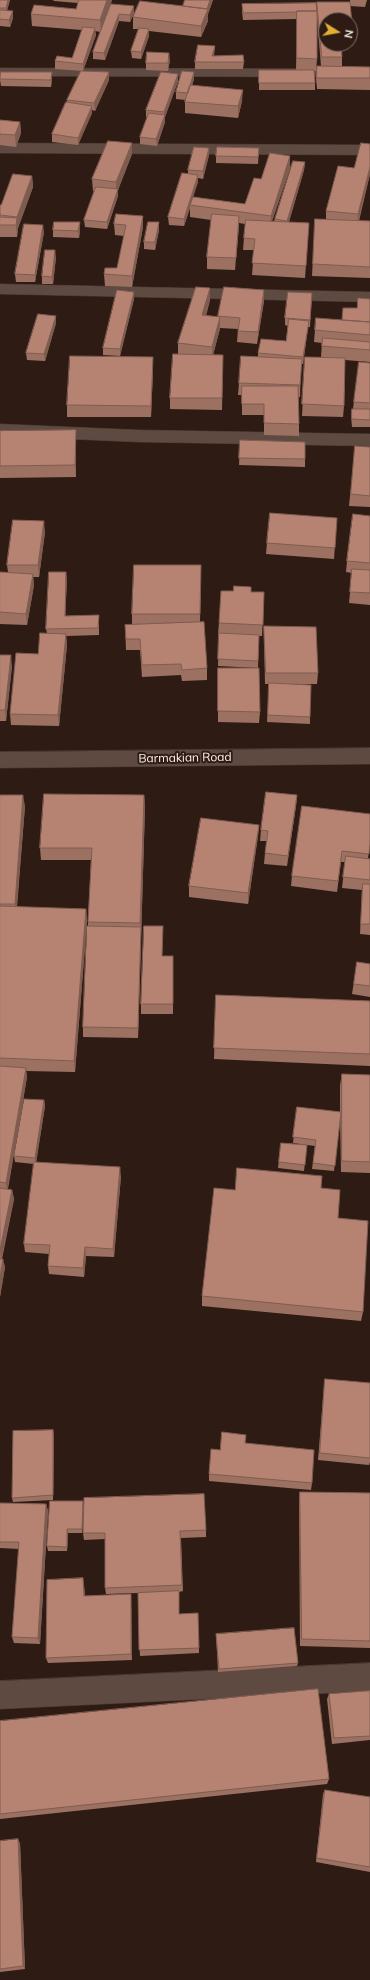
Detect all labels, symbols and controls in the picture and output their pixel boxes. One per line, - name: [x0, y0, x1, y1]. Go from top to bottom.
- north arrow: [318, 12, 358, 52]
- text: N: [341, 29, 356, 40]
- street label: Barmakian Road: [138, 750, 232, 766]

